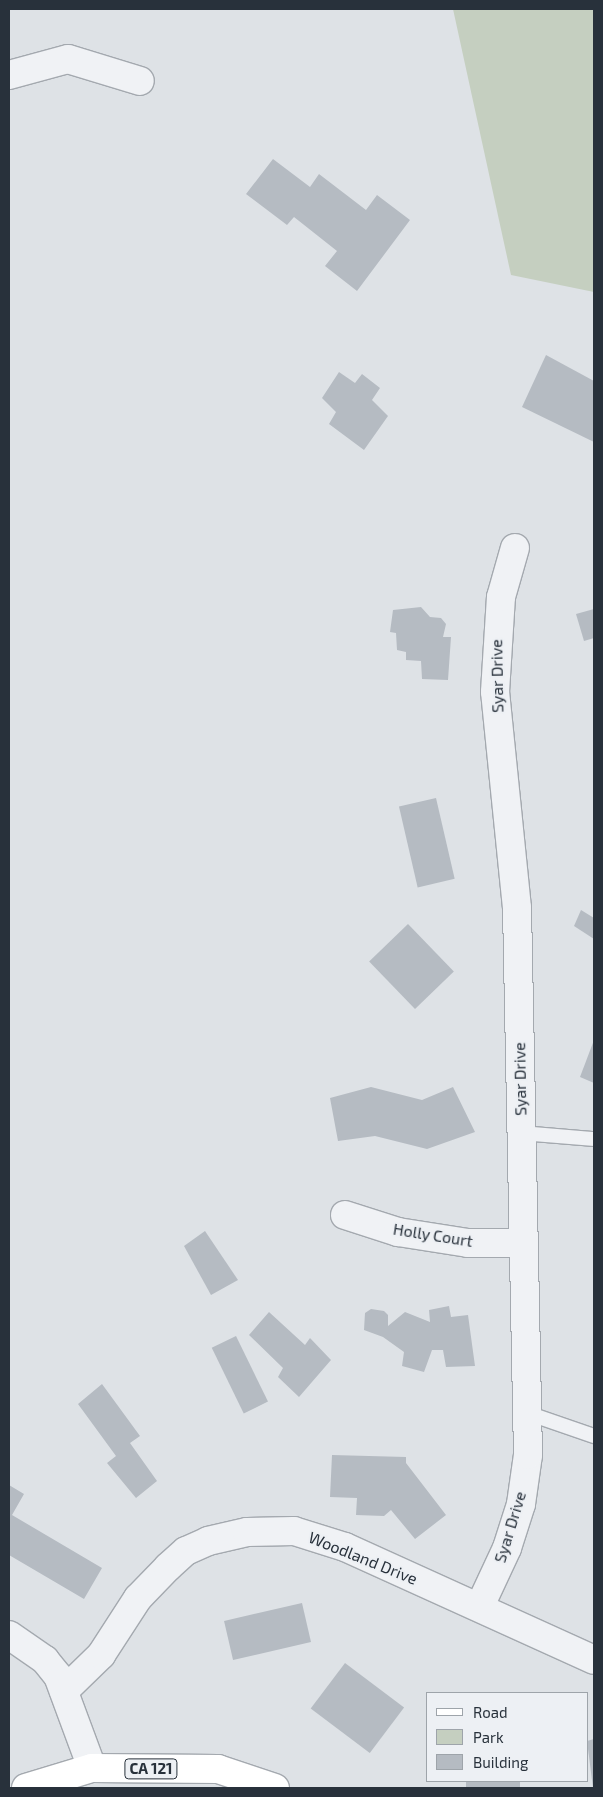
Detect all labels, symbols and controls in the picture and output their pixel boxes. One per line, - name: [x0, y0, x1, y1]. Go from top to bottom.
- street label: Syar Drive: [487, 639, 507, 713]
- street label: Syar Drive: [510, 1042, 530, 1116]
- street label: Holly Court: [392, 1219, 474, 1251]
- street label: Syar Drive: [490, 1489, 530, 1565]
- street label: Woodland Drive: [306, 1527, 420, 1589]
- legend: [426, 1692, 588, 1782]
- text: Road: [473, 1703, 508, 1721]
- text: Park: [473, 1728, 504, 1746]
- text: Building: [473, 1753, 528, 1771]
- road number: CA 121: [124, 1756, 178, 1782]

